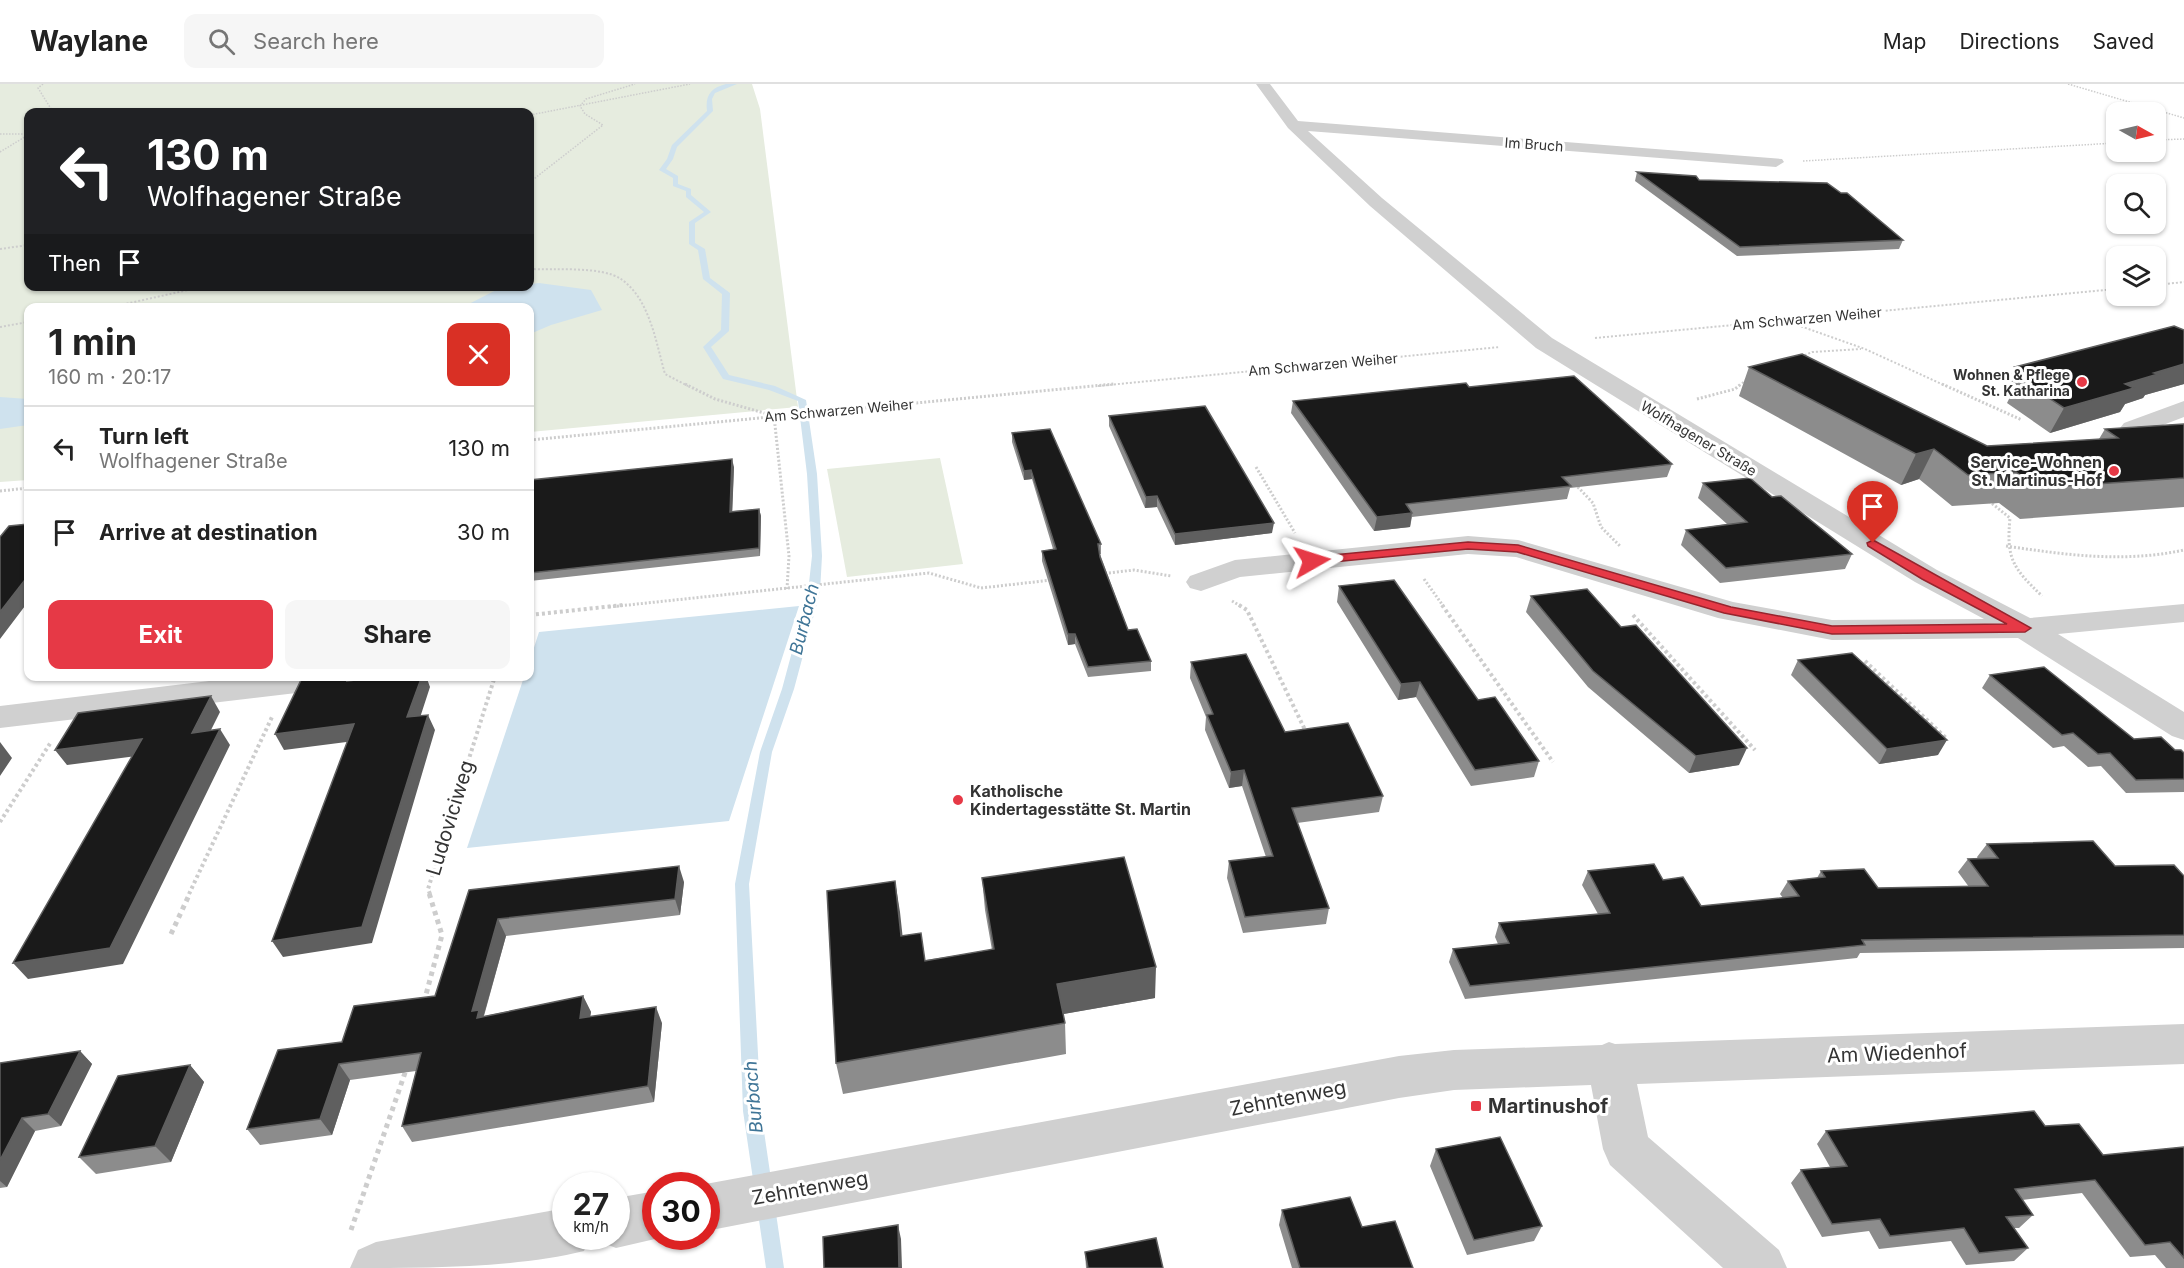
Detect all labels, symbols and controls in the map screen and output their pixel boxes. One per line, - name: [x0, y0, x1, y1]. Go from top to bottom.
- search box: [184, 14, 604, 68]
- text: Waylane: [30, 24, 148, 58]
- icon: search: [205, 25, 238, 58]
- text: Search here: [253, 28, 379, 54]
- text: Map: [1883, 29, 1926, 54]
- text: Directions: [1959, 29, 2060, 54]
- text: Saved: [2093, 29, 2154, 54]
- north arrow: [2106, 102, 2166, 162]
- map controls: [2106, 102, 2166, 306]
- text: 130 m: [147, 129, 269, 180]
- icon: left: [48, 132, 126, 210]
- street label: Im Bruch: [1504, 133, 1564, 155]
- button: search: [2106, 174, 2166, 234]
- text: Wolfhagener Straße: [147, 180, 402, 213]
- icon: arrive: [113, 246, 146, 279]
- button: layers: [2106, 246, 2166, 306]
- text: Then: [48, 250, 101, 276]
- street label: Am Schwarzen Weiher: [1732, 303, 1882, 333]
- text: 1 min: [48, 320, 137, 364]
- button: close: [447, 323, 510, 386]
- street label: Am Schwarzen Weiher: [1248, 349, 1398, 379]
- text: 160 m · 20:17: [48, 365, 171, 389]
- place label: Wohnen & Pflege St. Katharina: [1953, 366, 2070, 399]
- marker: Wohnen & Pflege St. Katharina: [2075, 375, 2089, 389]
- street label: Am Schwarzen Weiher: [764, 395, 914, 425]
- street label: Wolfhagener Straße: [1638, 397, 1760, 479]
- text: Turn left: [99, 423, 189, 449]
- icon: left: [48, 432, 81, 465]
- text: 130 m: [448, 435, 510, 461]
- text: Wolfhagener Straße: [99, 449, 288, 473]
- place label: Service-Wohnen St. Martinus-Hof: [1970, 452, 2103, 490]
- marker: Service-Wohnen St. Martinus-Hof: [2107, 464, 2121, 478]
- pin: [1847, 481, 1898, 543]
- icon: arrive: [1856, 490, 1889, 523]
- icon: arrive: [48, 516, 81, 549]
- text: Arrive at destination: [99, 519, 318, 545]
- text: 30 m: [457, 519, 510, 545]
- position arrow: [1280, 529, 1344, 593]
- water label: Burbach: [785, 581, 823, 657]
- button: Exit: [48, 600, 273, 669]
- button: Share: [285, 600, 510, 669]
- street label: Ludoviciweg: [421, 757, 479, 879]
- place label: Katholische Kindertagesstätte St. Martin: [970, 781, 1191, 819]
- marker: Katholische Kindertagesstätte St. Martin: [951, 793, 965, 807]
- street label: Am Wiedenhof: [1827, 1039, 1968, 1067]
- water label: Burbach: [739, 1060, 767, 1134]
- street label: Zehntenweg: [1228, 1075, 1348, 1121]
- place label: Martinushof: [1488, 1094, 1608, 1118]
- marker: Martinushof: [1469, 1099, 1483, 1113]
- street label: Zehntenweg: [750, 1166, 870, 1210]
- speed limit sign: 30: [642, 1172, 720, 1250]
- text: 27: [573, 1186, 609, 1222]
- text: km/h: [573, 1217, 609, 1236]

